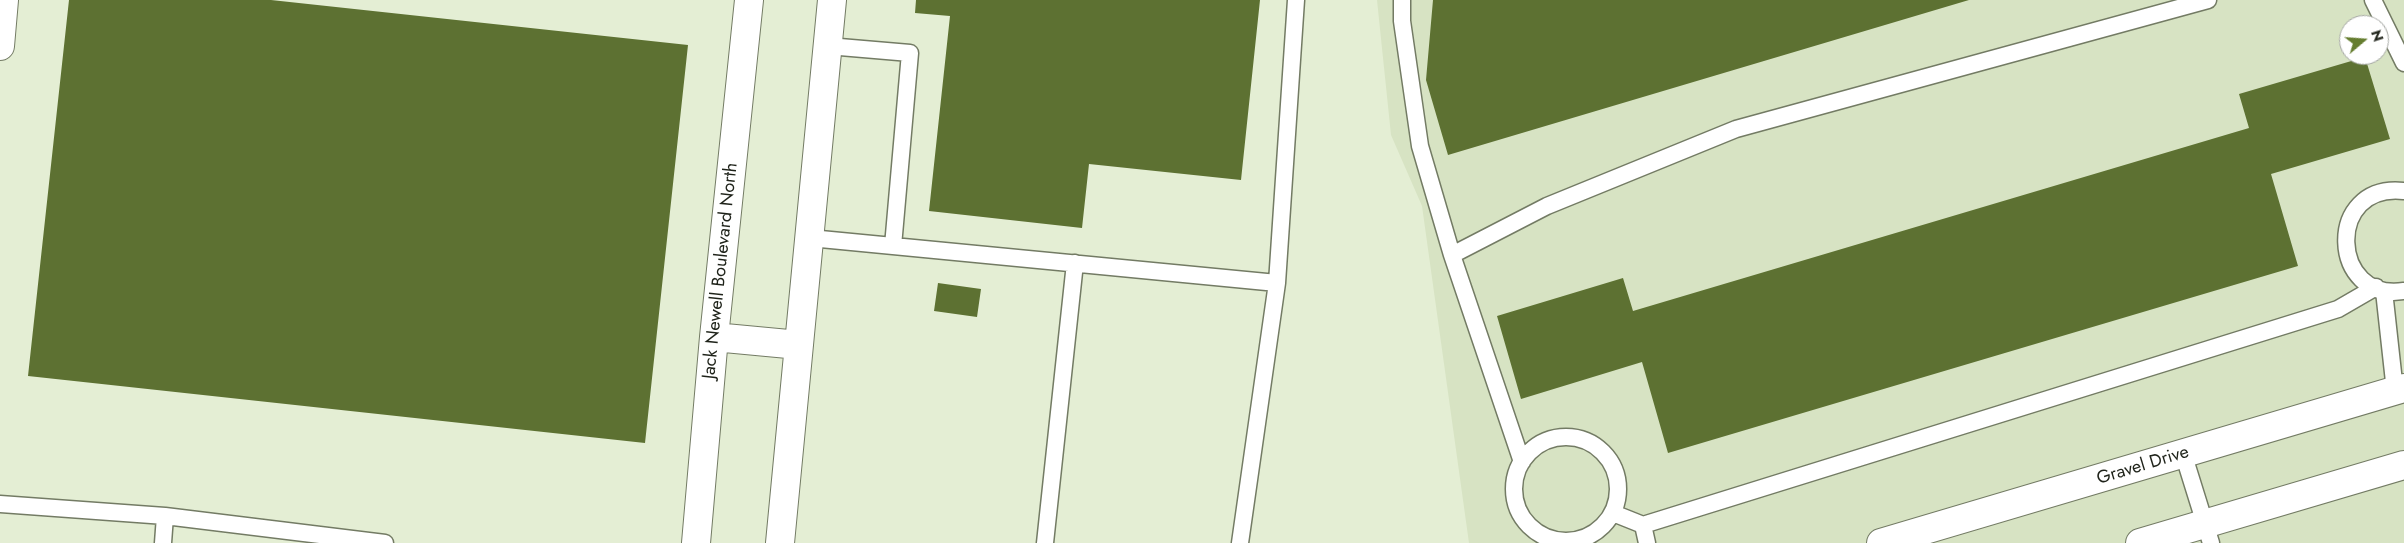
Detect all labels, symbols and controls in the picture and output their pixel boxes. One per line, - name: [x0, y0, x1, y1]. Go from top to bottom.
- north arrow: [2339, 15, 2389, 65]
- text: N: [2366, 27, 2389, 44]
- street label: Jack Newell Boulevard North: [699, 162, 743, 380]
- street label: Gravel Drive: [2094, 442, 2192, 490]

